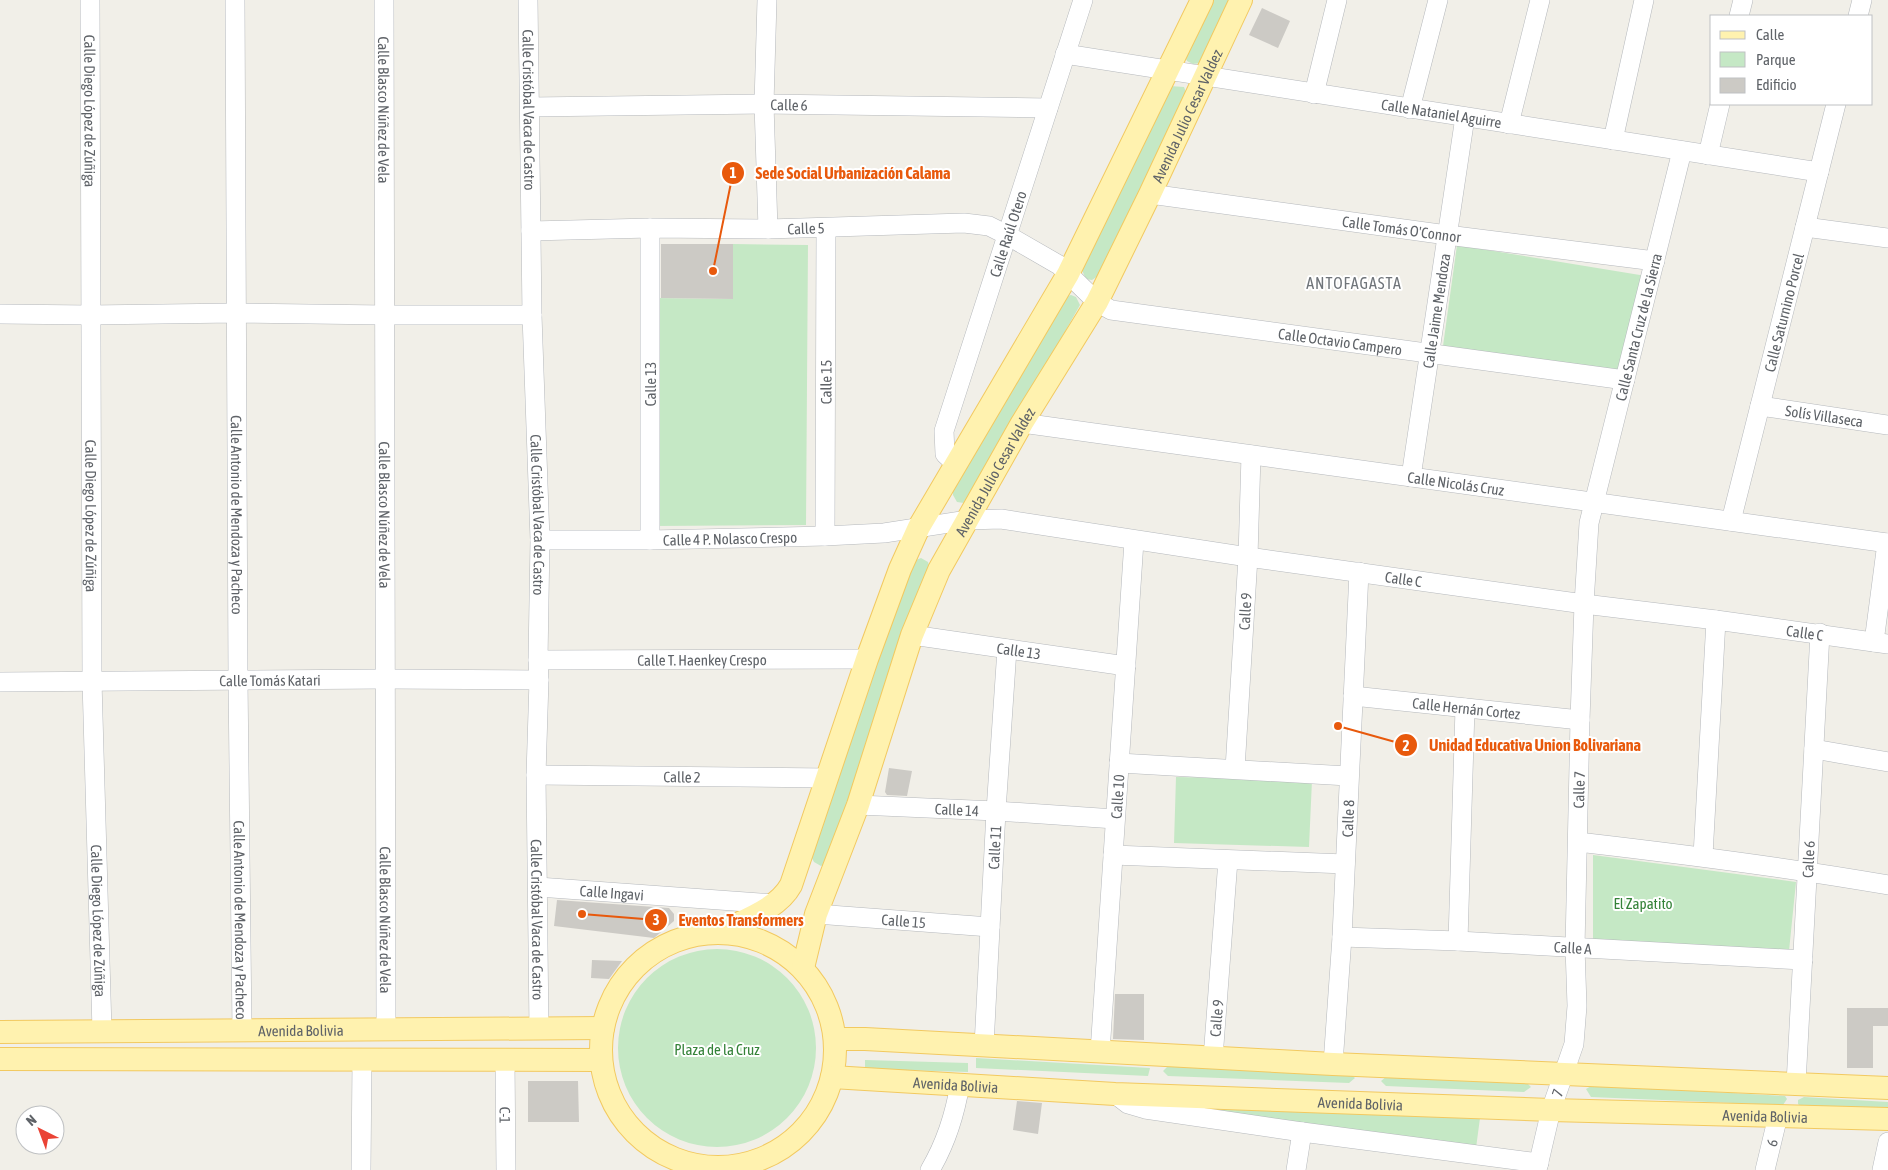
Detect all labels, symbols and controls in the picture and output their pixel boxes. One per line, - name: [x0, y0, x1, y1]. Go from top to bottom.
- legend: [1710, 15, 1873, 105]
- text: Calle: [1756, 26, 1785, 43]
- street label: Calle Cristóbal Vaca de Castro: [520, 29, 539, 191]
- street label: Calle Diego López de Zúñiga: [82, 35, 99, 187]
- street label: Calle Blasco Núñez de Vela: [376, 37, 393, 183]
- street label: Avenida Julio Cesar Valdez: [1148, 46, 1225, 185]
- text: Parque: [1756, 51, 1796, 68]
- text: Edificio: [1756, 76, 1797, 93]
- street label: Calle Nataniel Aguirre: [1380, 95, 1503, 131]
- street label: Calle 6: [770, 96, 808, 113]
- callout: Sede Social Urbanización Calama: [721, 158, 961, 189]
- text: 1: [729, 164, 737, 181]
- text: Sede Social Urbanización Calama: [756, 164, 950, 182]
- street label: Calle Raúl Otero: [986, 189, 1029, 279]
- street label: Calle Tomás O'Connor: [1341, 212, 1462, 245]
- street label: Calle 5: [787, 219, 825, 237]
- street label: Calle Santa Cruz de la Sierra: [1611, 251, 1665, 403]
- street label: Calle Saturnino Porcel: [1760, 251, 1807, 374]
- street label: Calle Jaime Mendoza: [1419, 252, 1453, 369]
- district label: ANTOFAGASTA: [1306, 274, 1402, 292]
- street label: Calle Octavio Campero: [1277, 324, 1403, 358]
- street label: Calle 15: [817, 360, 834, 404]
- street label: Calle 13: [642, 362, 659, 406]
- street label: Solís Villaseca: [1784, 401, 1864, 430]
- street label: Avenida Julio Cesar Valdez: [951, 404, 1038, 539]
- street label: Calle Antonio de Mendoza y Pacheco: [228, 415, 246, 615]
- street label: Calle Cristóbal Vaca de Castro: [528, 434, 549, 596]
- street label: Calle Diego López de Zúñiga: [83, 440, 100, 592]
- street label: Calle Blasco Núñez de Vela: [376, 442, 394, 588]
- street label: Calle Nicolás Cruz: [1406, 468, 1506, 498]
- street label: Calle 4 P. Nolasco Crespo: [663, 528, 797, 548]
- street label: Calle C: [1384, 568, 1423, 590]
- street label: Calle 9: [1235, 592, 1254, 631]
- street label: Calle C: [1785, 621, 1825, 643]
- street label: Calle 13: [996, 639, 1042, 662]
- street label: Calle T. Haenkey Crespo: [637, 651, 767, 668]
- street label: Calle Tomás Katari: [219, 671, 321, 689]
- street label: Calle Hernán Cortez: [1412, 694, 1522, 722]
- callout: Unidad Educativa Union Bolivariana: [1394, 730, 1651, 761]
- text: Unidad Educativa Union Bolivariana: [1429, 736, 1641, 754]
- text: 2: [1402, 737, 1410, 754]
- street label: Calle 2: [663, 768, 701, 785]
- street label: Calle 7: [1570, 771, 1587, 809]
- street label: Calle 10: [1107, 774, 1127, 819]
- street label: Calle 8: [1338, 799, 1357, 838]
- street label: Calle 14: [934, 800, 980, 819]
- street label: Calle Antonio de Mendoza y Pacheco: [231, 820, 250, 1020]
- street label: Calle 11: [985, 825, 1004, 870]
- street label: Calle Cristóbal Vaca de Castro: [528, 839, 547, 1000]
- street label: Calle 6: [1798, 840, 1817, 878]
- street label: Calle Diego López de Zúñiga: [88, 844, 110, 997]
- street label: Calle Blasco Núñez de Vela: [377, 847, 394, 993]
- street label: Calle Ingavi: [579, 882, 645, 903]
- park label: El Zapatito: [1613, 895, 1673, 912]
- callout: Eventos Transformers: [643, 905, 813, 936]
- street label: Calle 15: [881, 910, 927, 931]
- text: 3: [652, 911, 660, 928]
- text: Eventos Transformers: [678, 911, 804, 929]
- street label: Calle A: [1553, 938, 1593, 957]
- street label: Calle 9: [1206, 999, 1226, 1037]
- street label: Avenida Bolivia: [258, 1021, 344, 1039]
- park label: Plaza de la Cruz: [674, 1041, 760, 1058]
- street label: Avenida Bolivia: [913, 1073, 999, 1095]
- street label: 7: [1548, 1087, 1566, 1099]
- street label: Avenida Bolivia: [1317, 1093, 1403, 1113]
- north arrow: [15, 1105, 65, 1155]
- street label: C-1: [497, 1106, 514, 1123]
- street label: Avenida Bolivia: [1722, 1106, 1808, 1125]
- text: N: [23, 1112, 40, 1129]
- street label: 6: [1762, 1137, 1781, 1148]

